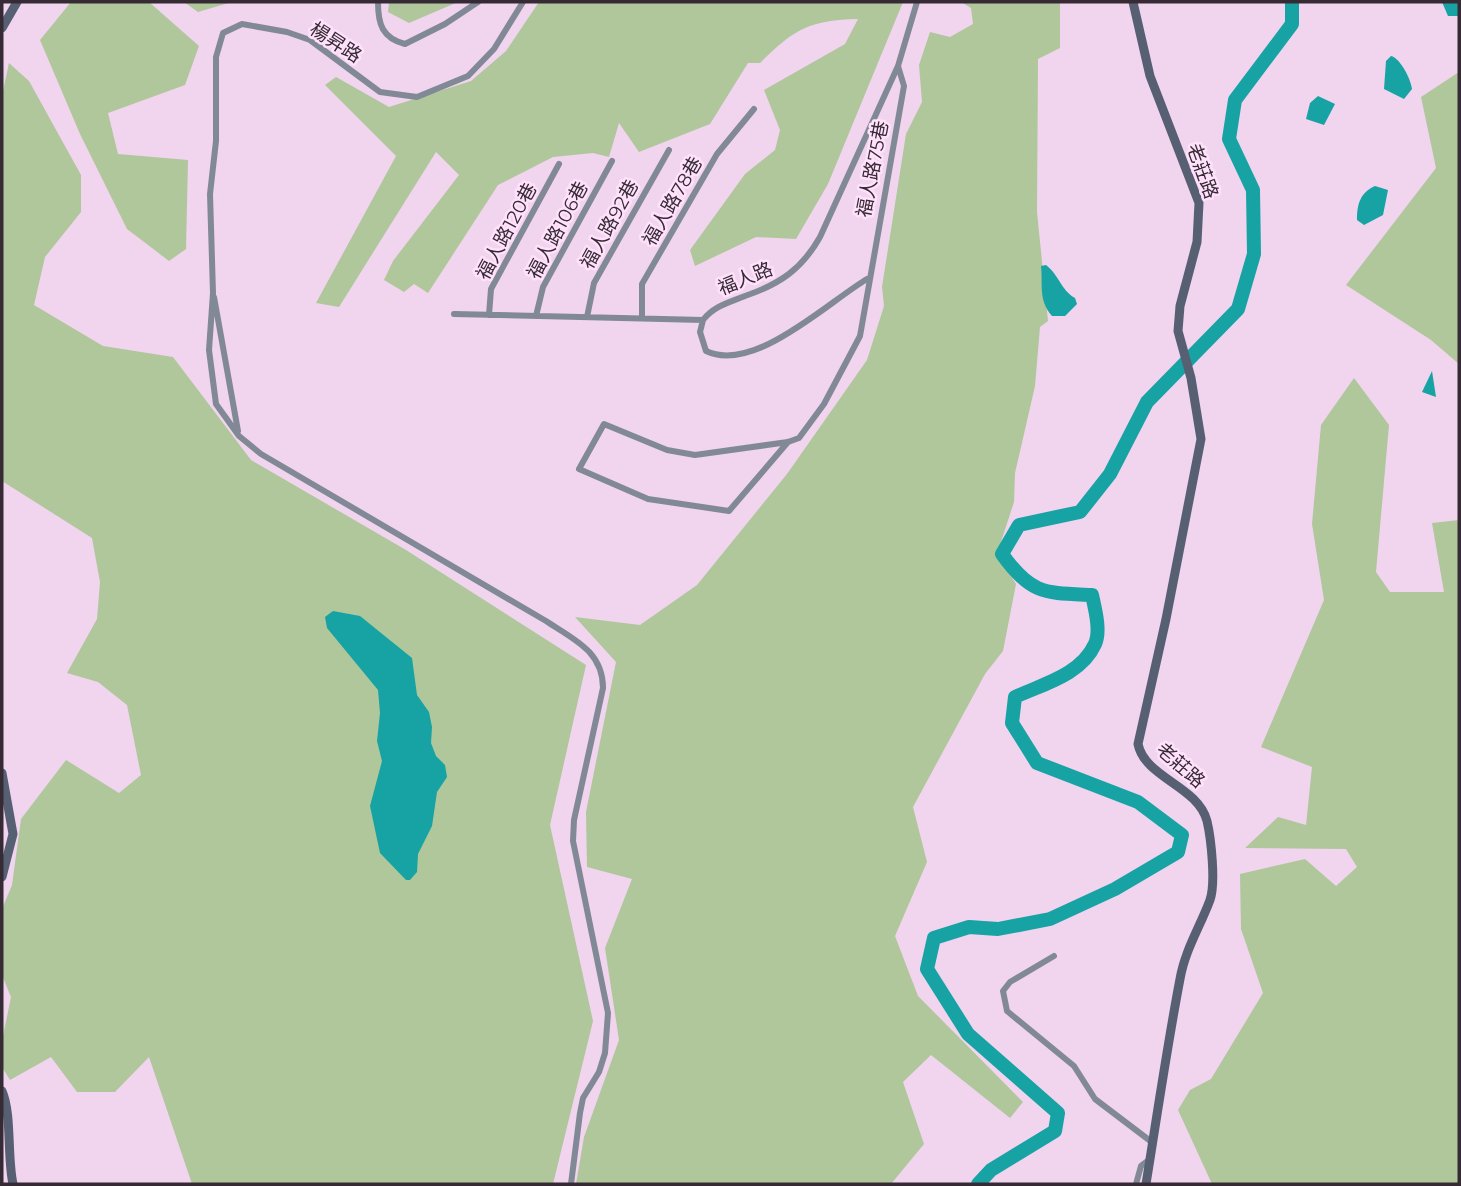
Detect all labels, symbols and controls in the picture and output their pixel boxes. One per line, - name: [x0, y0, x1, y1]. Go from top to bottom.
- street label: 楊昇路: [306, 17, 366, 68]
- street label: 福人路75巷: [852, 119, 893, 219]
- street label: 老莊路: [1182, 140, 1223, 202]
- street label: 福人路78巷: [638, 153, 707, 250]
- street label: 福人路92巷: [576, 176, 643, 273]
- street label: 福人路106巷: [522, 178, 593, 283]
- street label: 福人路120巷: [471, 179, 542, 284]
- street label: 福人路: [714, 257, 776, 300]
- street label: 老莊路: [1152, 738, 1210, 793]

